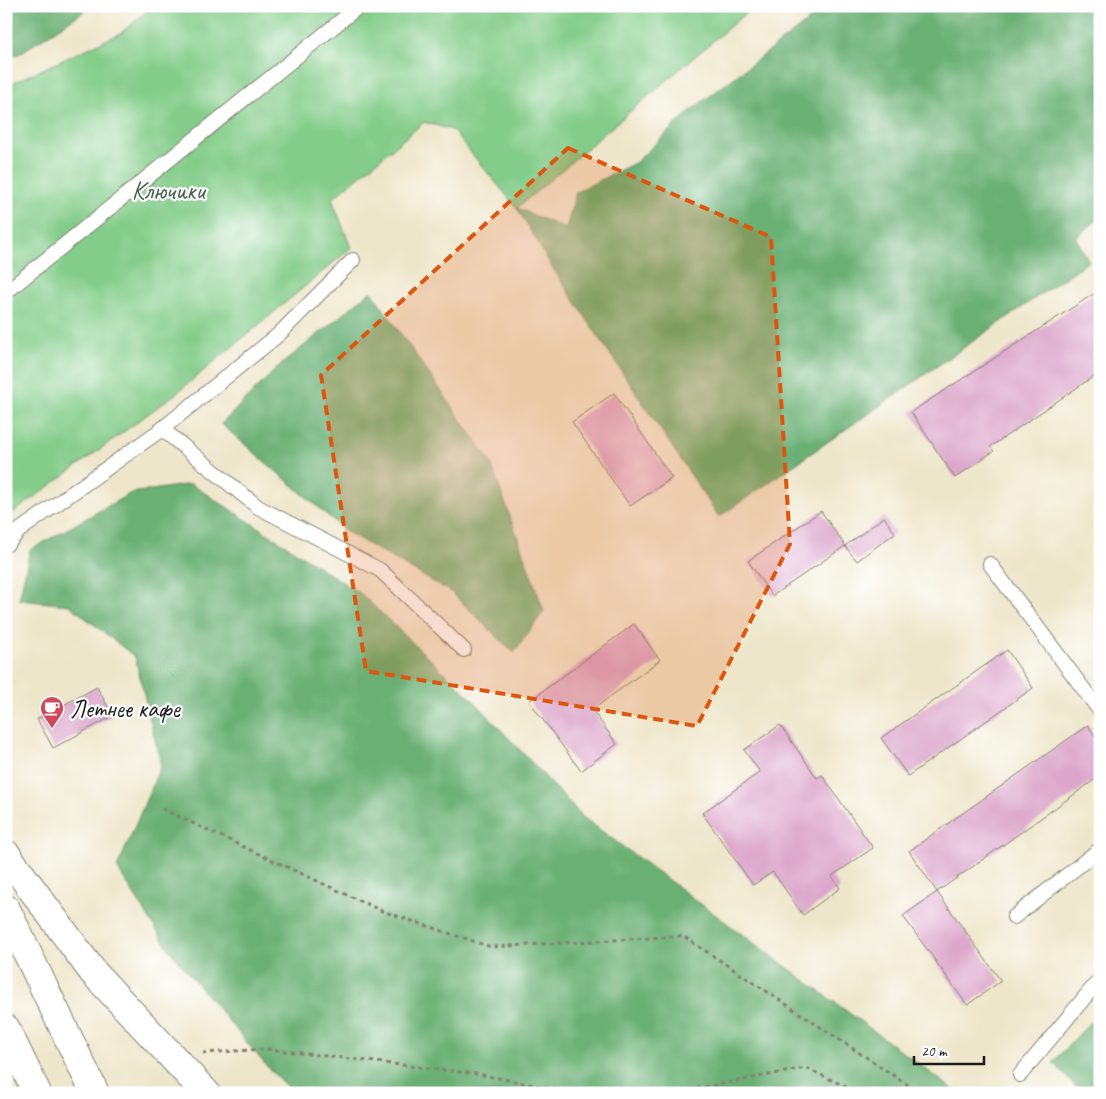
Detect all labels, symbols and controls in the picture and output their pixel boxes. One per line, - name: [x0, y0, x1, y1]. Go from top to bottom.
- park label: Ключики: [132, 175, 206, 207]
- place label: Летнее кафе: [70, 693, 181, 725]
- cafe icon: Летнее кафе: [39, 695, 65, 729]
- scale bar: [914, 1034, 984, 1066]
- text: 20 m: [921, 1042, 948, 1061]

